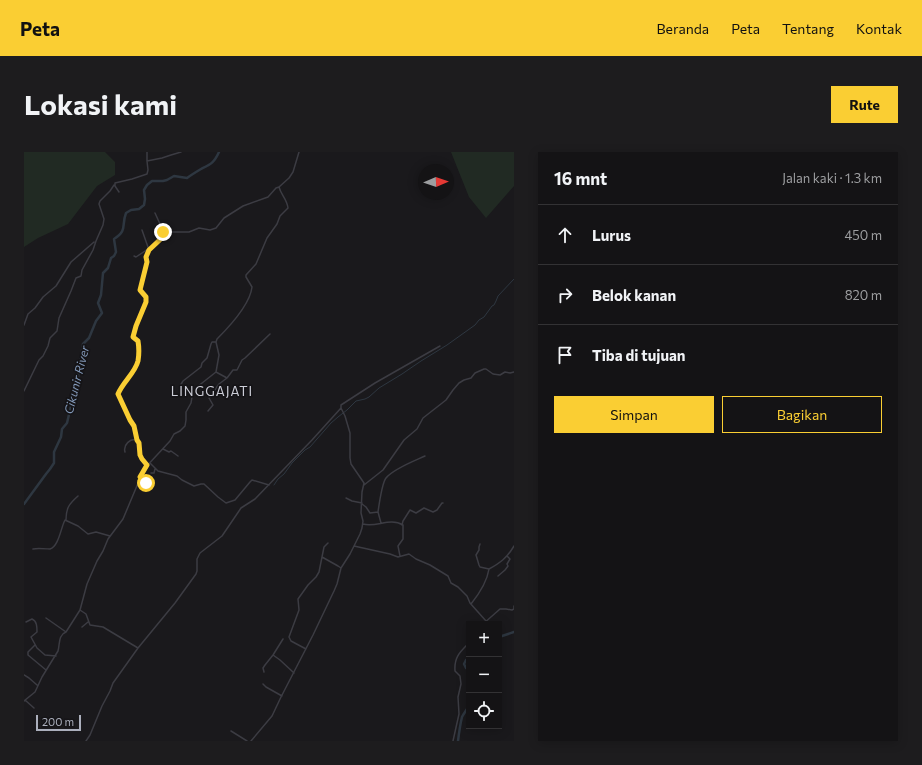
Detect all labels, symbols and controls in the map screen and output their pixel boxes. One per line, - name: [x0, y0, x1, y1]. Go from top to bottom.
- text: Peta: [20, 17, 60, 40]
- text: Beranda: [657, 20, 709, 37]
- text: Peta: [731, 20, 760, 37]
- text: Tentang: [782, 20, 834, 37]
- text: Kontak: [856, 20, 902, 37]
- button: Rute: [831, 86, 898, 123]
- text: Lokasi kami: [24, 87, 177, 121]
- north arrow: [418, 164, 454, 200]
- text: 16 mnt: [554, 168, 607, 189]
- text: Jalan kaki · 1.3 km: [782, 170, 882, 186]
- route end: [154, 223, 172, 241]
- icon: ahead: [554, 224, 576, 246]
- text: Lurus: [592, 226, 631, 244]
- text: 450 m: [844, 227, 882, 243]
- icon: right: [554, 284, 576, 306]
- text: Belok kanan: [592, 286, 676, 304]
- text: 820 m: [845, 287, 882, 303]
- water label: Cikunir River: [61, 343, 92, 415]
- icon: arrive: [554, 344, 576, 366]
- text: Tiba di tujuan: [592, 346, 686, 364]
- district label: LINGGAJATI: [171, 383, 253, 399]
- button: Simpan: [554, 396, 714, 433]
- button: Bagikan: [722, 396, 882, 433]
- route start: [137, 474, 155, 492]
- map controls: [466, 621, 502, 729]
- button: +: [466, 621, 502, 657]
- button: −: [466, 657, 502, 693]
- button: locate: [466, 693, 502, 729]
- scale bar: [36, 713, 81, 732]
- text: 200 m: [42, 715, 74, 728]

